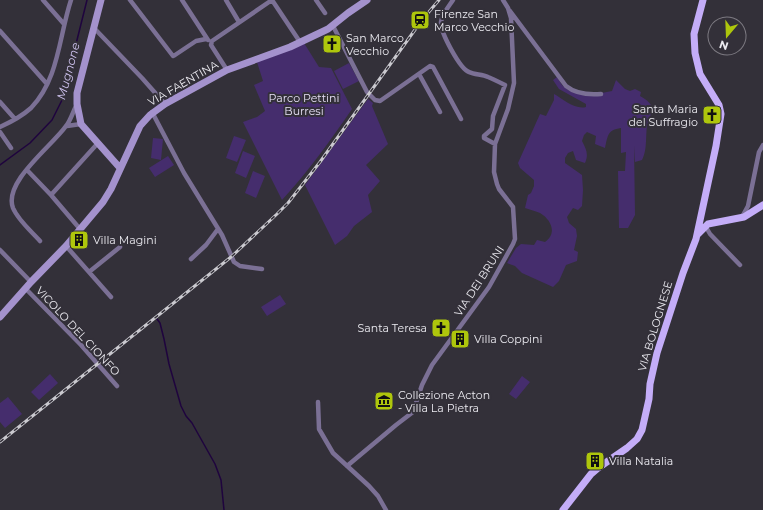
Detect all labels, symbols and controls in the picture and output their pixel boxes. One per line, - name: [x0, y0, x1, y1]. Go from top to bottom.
- place label: Firenze San Marco Vecchio: [434, 7, 514, 34]
- station icon: Firenze San Marco Vecchio: [409, 9, 431, 31]
- north arrow: [707, 16, 747, 56]
- place label: San Marco Vecchio: [346, 31, 404, 58]
- church icon: San Marco Vecchio: [321, 33, 343, 55]
- text: N: [717, 37, 730, 54]
- water label: Mugnone: [53, 41, 83, 101]
- street label: VIA FAENTINA: [145, 57, 221, 109]
- park label: Parco Pettini Burresi: [269, 91, 339, 118]
- place label: Santa Maria del Suffragio: [629, 102, 698, 129]
- church icon: Santa Maria del Suffragio: [701, 104, 723, 126]
- building icon: Villa Magini: [68, 229, 90, 251]
- place label: Villa Magini: [93, 233, 157, 247]
- street label: VIA DEI BRUNI: [451, 243, 507, 319]
- street label: VIA BOLOGNESE: [635, 279, 675, 373]
- street label: VICOLO DEL CIONFO: [33, 283, 123, 379]
- church icon: Santa Teresa: [430, 317, 452, 339]
- place label: Santa Teresa: [358, 321, 427, 335]
- building icon: Villa Coppini: [449, 328, 471, 350]
- place label: Villa Coppini: [474, 332, 542, 346]
- place label: Collezione Acton - Villa La Pietra: [398, 388, 490, 415]
- museum icon: Collezione Acton - Villa La Pietra: [373, 390, 395, 412]
- building icon: Villa Natalia: [584, 450, 606, 472]
- place label: Villa Natalia: [609, 454, 673, 468]

